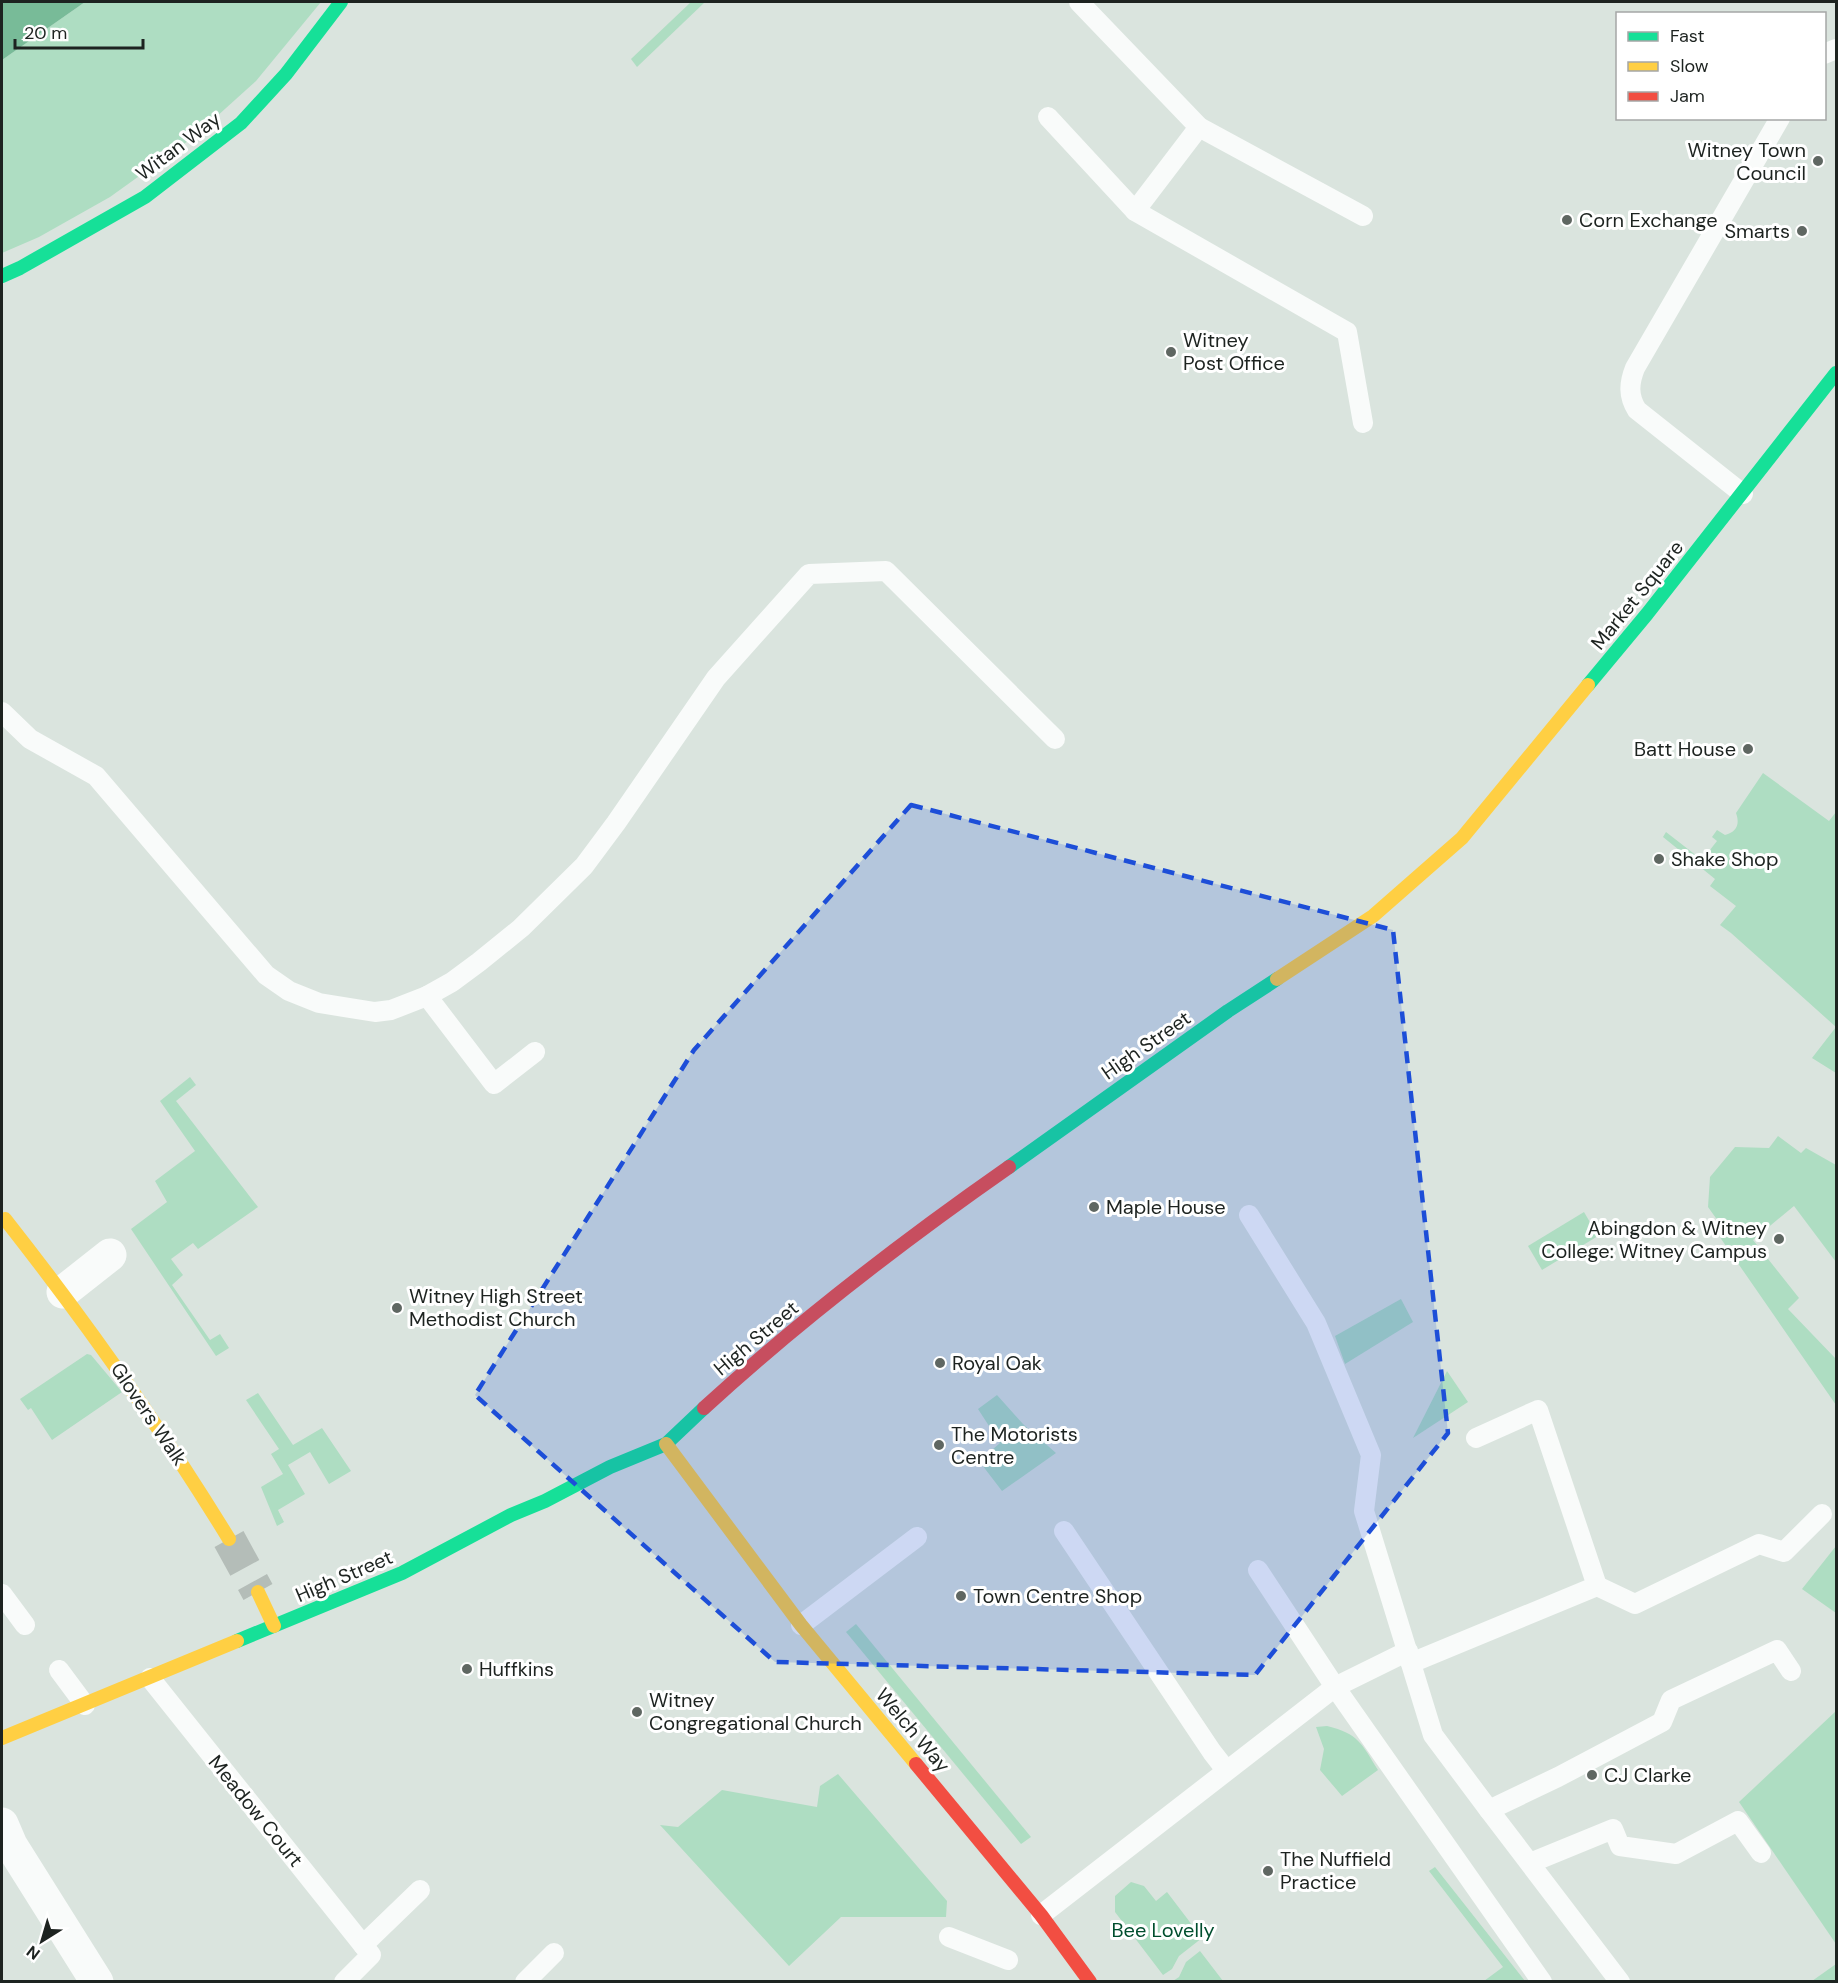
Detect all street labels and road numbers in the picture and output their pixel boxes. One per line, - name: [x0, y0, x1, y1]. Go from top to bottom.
- street label: Witan Way: [130, 106, 226, 186]
- street label: Market Square: [1585, 535, 1689, 655]
- street label: High Street: [1096, 1005, 1196, 1085]
- street label: High Street: [708, 1295, 804, 1381]
- street label: Glovers Walk: [105, 1357, 193, 1471]
- street label: High Street: [291, 1544, 397, 1608]
- street label: Welch Way: [870, 1682, 956, 1778]
- street label: Meadow Court: [203, 1750, 309, 1872]

